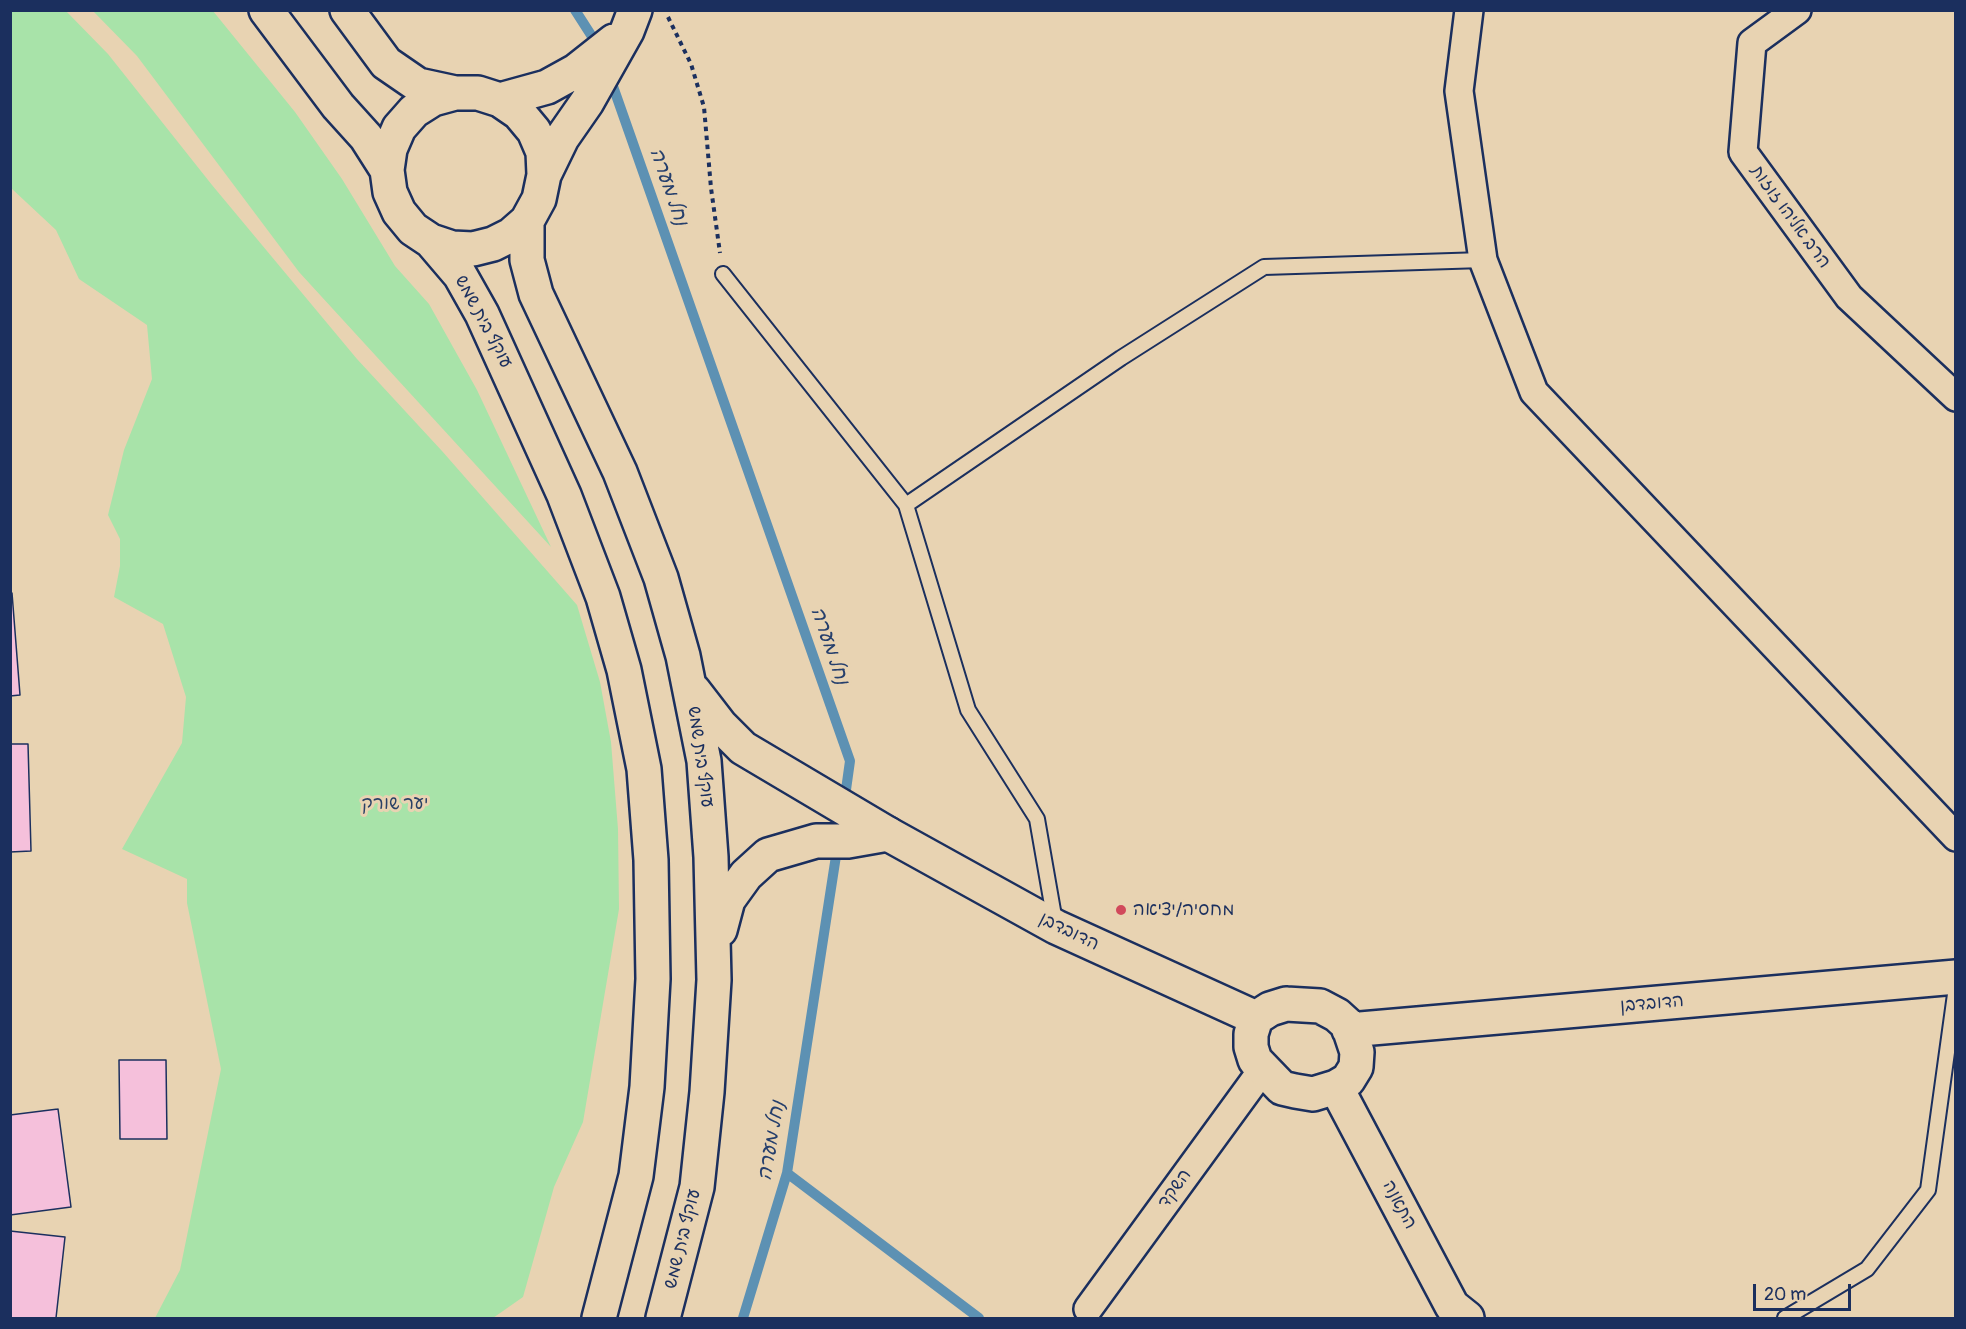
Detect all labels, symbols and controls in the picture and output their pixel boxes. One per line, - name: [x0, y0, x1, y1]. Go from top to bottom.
- water label: נחל מערה: [644, 145, 692, 229]
- street label: הרב אליהו זוזות: [1745, 161, 1835, 273]
- street label: עוקף בית שמש: [449, 272, 517, 372]
- water label: נחל מערה: [805, 604, 853, 688]
- street label: עוקף בית שמש: [682, 705, 718, 809]
- park label: יער שורק: [362, 793, 428, 815]
- place label: מחסיה/יציאה: [1133, 899, 1234, 921]
- marker: מחסיה/יציאה: [1114, 903, 1128, 917]
- street label: הדובדבן: [1036, 908, 1102, 956]
- street label: הדובדבן: [1619, 990, 1685, 1018]
- water label: נחל מערה: [753, 1099, 791, 1183]
- street label: השקד: [1154, 1165, 1196, 1213]
- street label: התאנה: [1377, 1177, 1421, 1233]
- street label: עוקף בית שמש: [660, 1187, 706, 1291]
- scale bar: [1756, 1272, 1854, 1310]
- text: 20 m: [1764, 1283, 1806, 1306]

